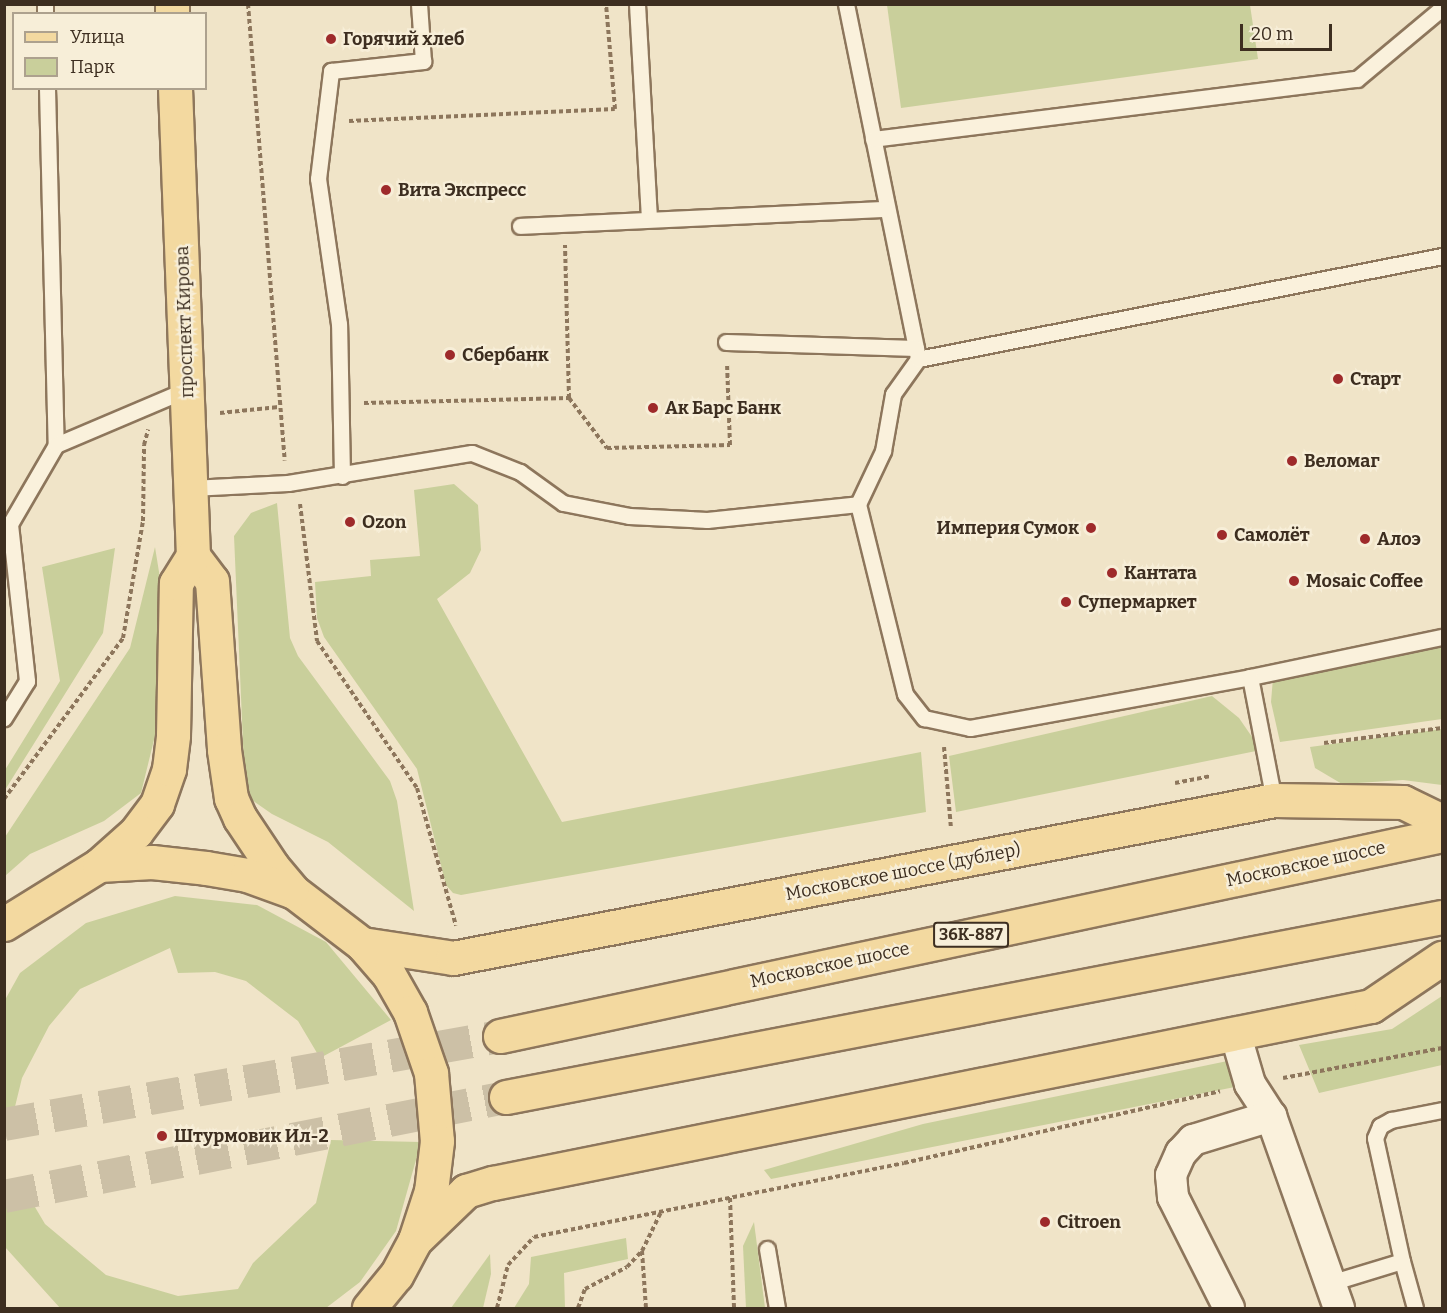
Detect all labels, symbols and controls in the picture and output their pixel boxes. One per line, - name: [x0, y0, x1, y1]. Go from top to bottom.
- legend: [12, 12, 207, 90]
- scale bar: [1243, 12, 1334, 50]
- text: 20 m: [1251, 23, 1293, 45]
- text: Улица: [70, 26, 125, 48]
- place label: Горячий хлеб: [343, 28, 464, 50]
- marker: Горячий хлеб: [324, 32, 338, 46]
- text: Парк: [70, 56, 115, 78]
- place label: Вита Экспресс: [398, 179, 526, 201]
- marker: Вита Экспресс: [379, 183, 393, 197]
- street label: проспект Кирова: [172, 246, 198, 398]
- place label: Сбербанк: [462, 344, 549, 366]
- marker: Сбербанк: [443, 348, 457, 362]
- place label: Старт: [1350, 368, 1401, 390]
- marker: Старт: [1331, 372, 1345, 386]
- place label: Ак Барс Банк: [665, 397, 781, 419]
- marker: Ак Барс Банк: [646, 401, 660, 415]
- place label: Веломаг: [1304, 450, 1380, 472]
- marker: Веломаг: [1285, 454, 1299, 468]
- place label: Ozon: [362, 511, 406, 533]
- marker: Ozon: [343, 515, 357, 529]
- place label: Империя Сумок: [936, 517, 1079, 539]
- marker: Империя Сумок: [1084, 521, 1098, 535]
- place label: Самолёт: [1234, 524, 1310, 546]
- marker: Самолёт: [1215, 528, 1229, 542]
- place label: Алоэ: [1377, 528, 1421, 550]
- marker: Алоэ: [1358, 532, 1372, 546]
- place label: Кантата: [1124, 562, 1197, 584]
- marker: Кантата: [1105, 566, 1119, 580]
- place label: Mosaic Coffee: [1306, 570, 1423, 592]
- marker: Mosaic Coffee: [1287, 574, 1301, 588]
- place label: Супермаркет: [1078, 591, 1197, 613]
- marker: Супермаркет: [1059, 595, 1073, 609]
- street label: Московское шоссе: [1224, 837, 1388, 891]
- street label: Московское шоссе (дублер): [784, 839, 1022, 905]
- road number: 36К-887: [932, 922, 1010, 948]
- street label: Московское шоссе: [748, 938, 912, 992]
- place label: Штурмовик Ил-2: [174, 1125, 329, 1147]
- marker: Штурмовик Ил-2: [155, 1129, 169, 1143]
- place label: Citroen: [1057, 1211, 1121, 1233]
- marker: Citroen: [1038, 1215, 1052, 1229]

